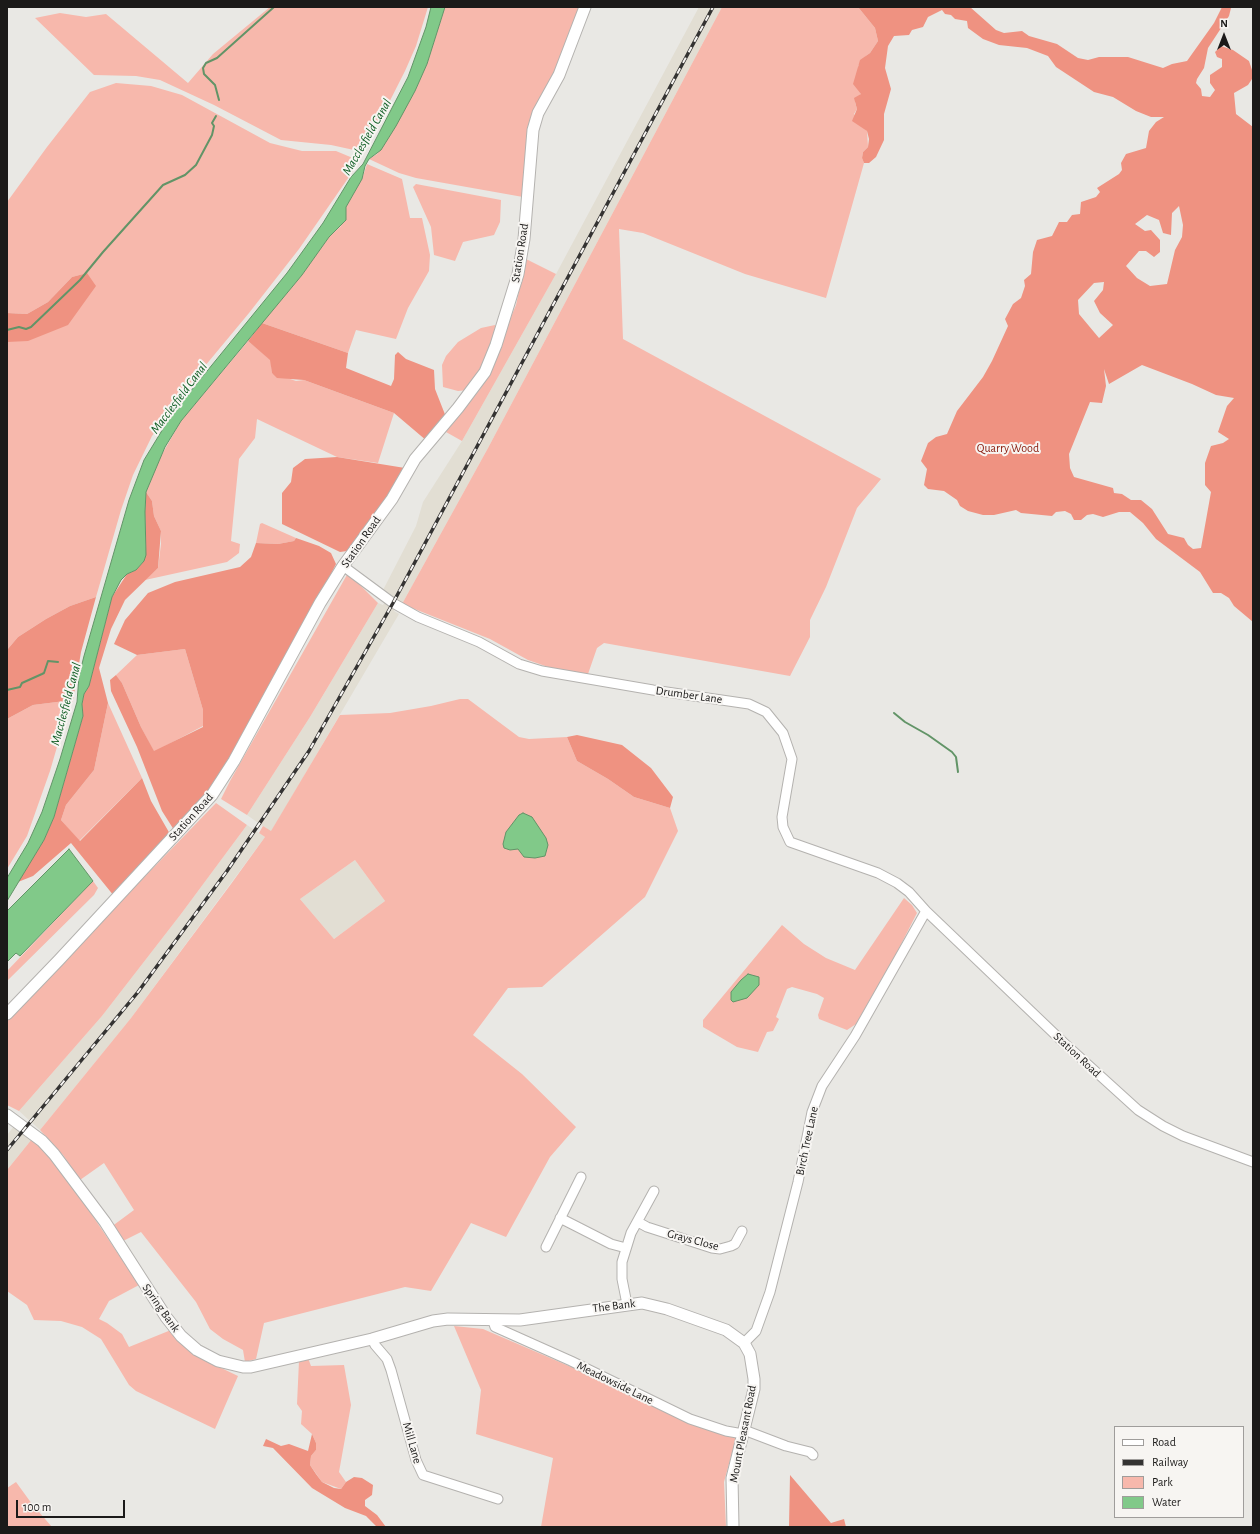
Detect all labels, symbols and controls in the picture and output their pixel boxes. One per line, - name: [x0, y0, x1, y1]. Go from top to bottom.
- north arrow: [1204, 16, 1244, 56]
- text: N: [1220, 18, 1228, 29]
- water label: Macclesfield Canal: [339, 96, 395, 178]
- street label: Station Road: [508, 222, 532, 284]
- water label: Macclesfield Canal: [147, 359, 211, 437]
- park label: Quarry Wood: [977, 441, 1039, 455]
- street label: Station Road: [338, 513, 384, 571]
- water label: Macclesfield Canal: [47, 661, 85, 747]
- street label: Drumber Lane: [655, 683, 723, 707]
- street label: Station Road: [166, 790, 216, 844]
- street label: Station Road: [1050, 1029, 1104, 1081]
- street label: Birch Tree Lane: [793, 1105, 821, 1177]
- street label: Grays Close: [666, 1226, 720, 1254]
- street label: Spring Bank: [139, 1281, 183, 1335]
- street label: The Bank: [592, 1296, 636, 1316]
- street label: Meadowside Lane: [574, 1358, 656, 1408]
- street label: Mount Pleasant Road: [726, 1384, 760, 1484]
- street label: Mill Lane: [399, 1421, 425, 1465]
- legend: [1114, 1426, 1244, 1518]
- text: Road: [1152, 1436, 1176, 1448]
- text: Railway: [1152, 1456, 1188, 1468]
- text: Park: [1152, 1476, 1173, 1488]
- scale bar: [18, 1492, 127, 1518]
- text: Water: [1152, 1496, 1181, 1508]
- text: 100 m: [23, 1501, 51, 1513]

